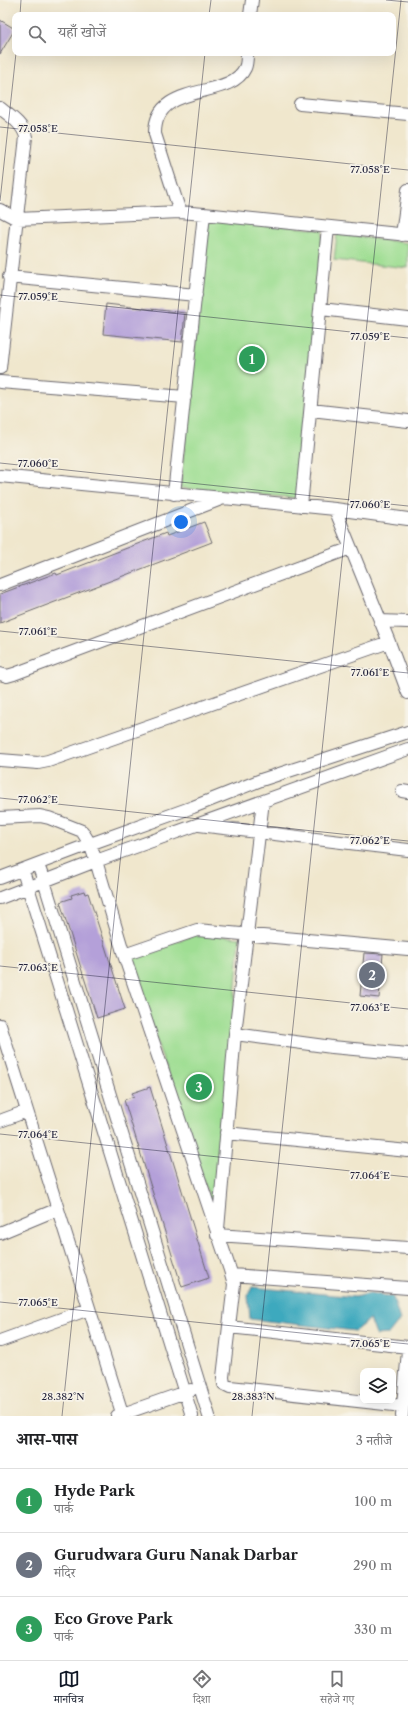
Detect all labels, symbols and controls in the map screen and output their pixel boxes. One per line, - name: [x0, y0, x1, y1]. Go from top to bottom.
- search box: [12, 12, 396, 56]
- text: यहाँ खोजें: [58, 22, 106, 41]
- icon: search: [26, 23, 48, 45]
- text: 77.058°E: [18, 122, 58, 135]
- text: 77.058°E: [350, 163, 390, 176]
- text: 77.059°E: [18, 290, 58, 303]
- text: 77.059°E: [350, 330, 390, 343]
- pin: 1: [239, 344, 265, 374]
- text: 77.060°E: [18, 457, 58, 470]
- text: 77.060°E: [350, 498, 390, 511]
- your location: [171, 512, 191, 532]
- text: 77.061°E: [19, 625, 57, 638]
- text: 77.061°E: [351, 666, 389, 679]
- text: 77.062°E: [18, 793, 58, 806]
- text: 77.062°E: [350, 834, 390, 847]
- pin: 2: [359, 960, 385, 990]
- text: 77.063°E: [18, 961, 58, 974]
- text: 77.063°E: [350, 1001, 390, 1014]
- pin: 3: [186, 1072, 212, 1102]
- text: 77.064°E: [18, 1128, 58, 1141]
- text: 77.064°E: [350, 1169, 390, 1182]
- text: 77.065°E: [18, 1296, 58, 1309]
- text: 77.065°E: [350, 1337, 390, 1350]
- map controls: [360, 1368, 396, 1404]
- button: layers: [360, 1368, 396, 1404]
- text: 28.382°N: [41, 1390, 85, 1403]
- text: 28.383°N: [232, 1390, 274, 1403]
- text: आस-पास: [16, 1429, 78, 1449]
- text: 3 नतीजे: [356, 1432, 392, 1448]
- text: Hyde Park: [54, 1481, 135, 1500]
- text: 1: [26, 1493, 32, 1509]
- text: 100 m: [354, 1493, 392, 1509]
- text: पार्क: [54, 1500, 73, 1516]
- text: Gurudwara Guru Nanak Darbar: [54, 1545, 298, 1564]
- text: 2: [25, 1557, 33, 1573]
- text: 290 m: [353, 1557, 392, 1573]
- text: मंदिर: [54, 1564, 75, 1580]
- text: Eco Grove Park: [54, 1609, 173, 1628]
- text: 3: [25, 1621, 33, 1637]
- text: 330 m: [354, 1621, 392, 1637]
- text: पार्क: [54, 1628, 73, 1644]
- tab: मानचित्र: [54, 1668, 83, 1710]
- tab: दिशा: [191, 1668, 213, 1710]
- tab: सहेजे गए: [320, 1668, 354, 1710]

